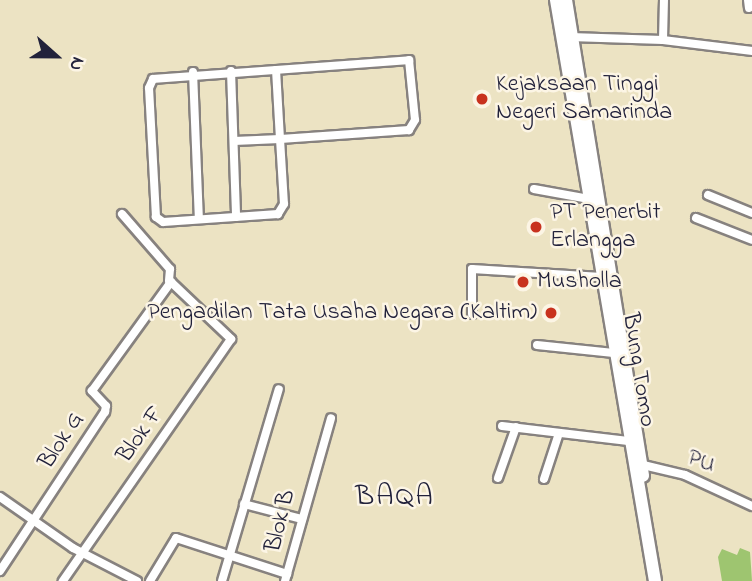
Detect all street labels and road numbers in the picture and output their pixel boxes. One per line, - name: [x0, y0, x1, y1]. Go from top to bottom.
- street label: Bung Tomo: [615, 311, 661, 429]
- street label: Blok F: [111, 401, 171, 469]
- street label: Blok G: [33, 407, 91, 475]
- street label: PU: [683, 443, 719, 481]
- street label: Blok B: [259, 487, 303, 555]

